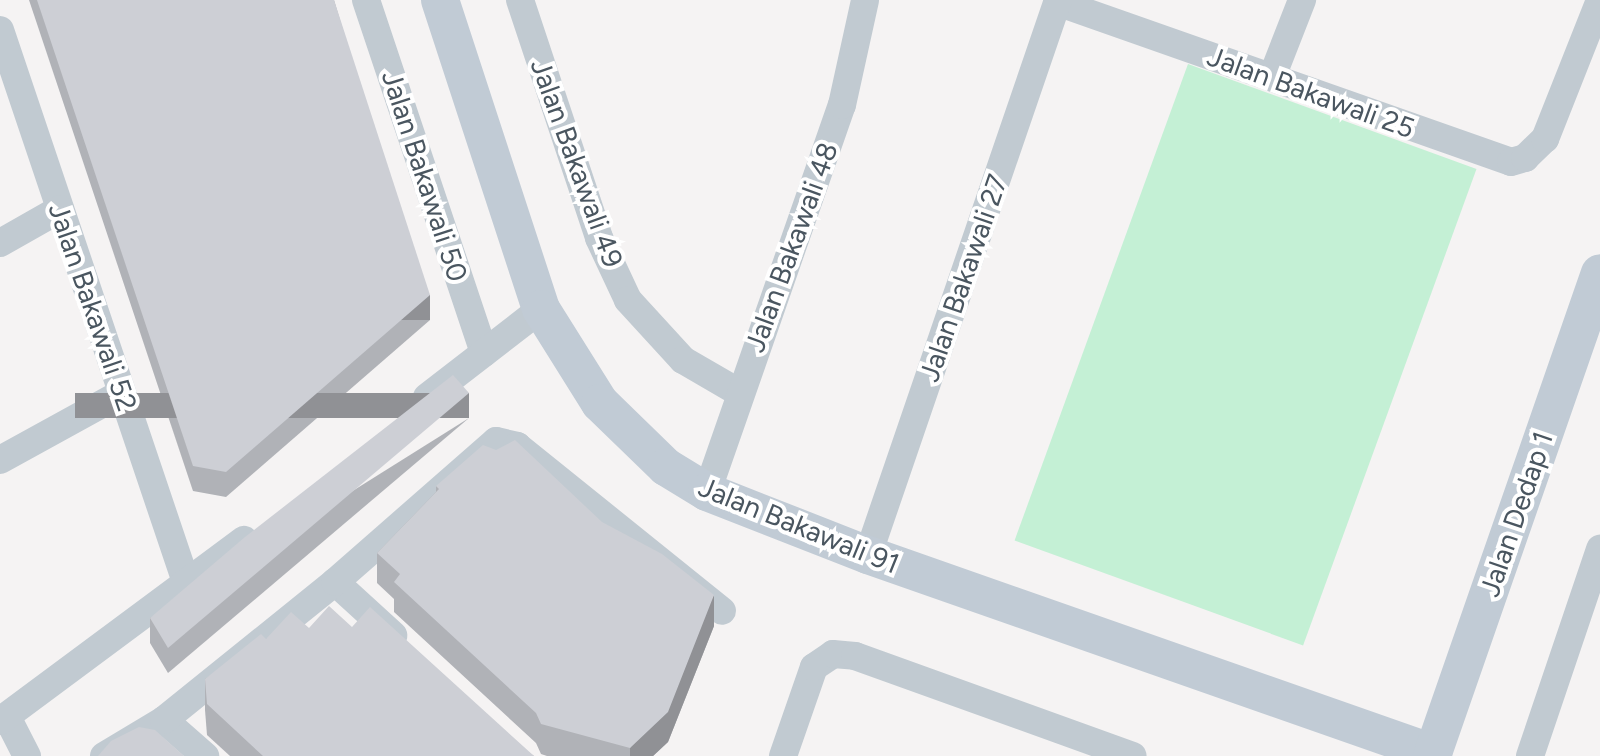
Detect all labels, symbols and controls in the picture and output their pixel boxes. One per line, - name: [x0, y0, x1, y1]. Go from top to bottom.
- street label: Jalan Bakawali 25: [1203, 39, 1419, 145]
- street label: Jalan Bakawali 49: [524, 54, 630, 272]
- street label: Jalan Bakawali 50: [375, 66, 475, 286]
- street label: Jalan Bakawali 48: [738, 138, 844, 356]
- street label: Jalan Bakawali 27: [912, 170, 1014, 386]
- street label: Jalan Bakawali 52: [42, 199, 144, 415]
- street label: Jalan Dedap 1: [1472, 427, 1560, 601]
- street label: Jalan Bakawali 91: [694, 469, 904, 581]

